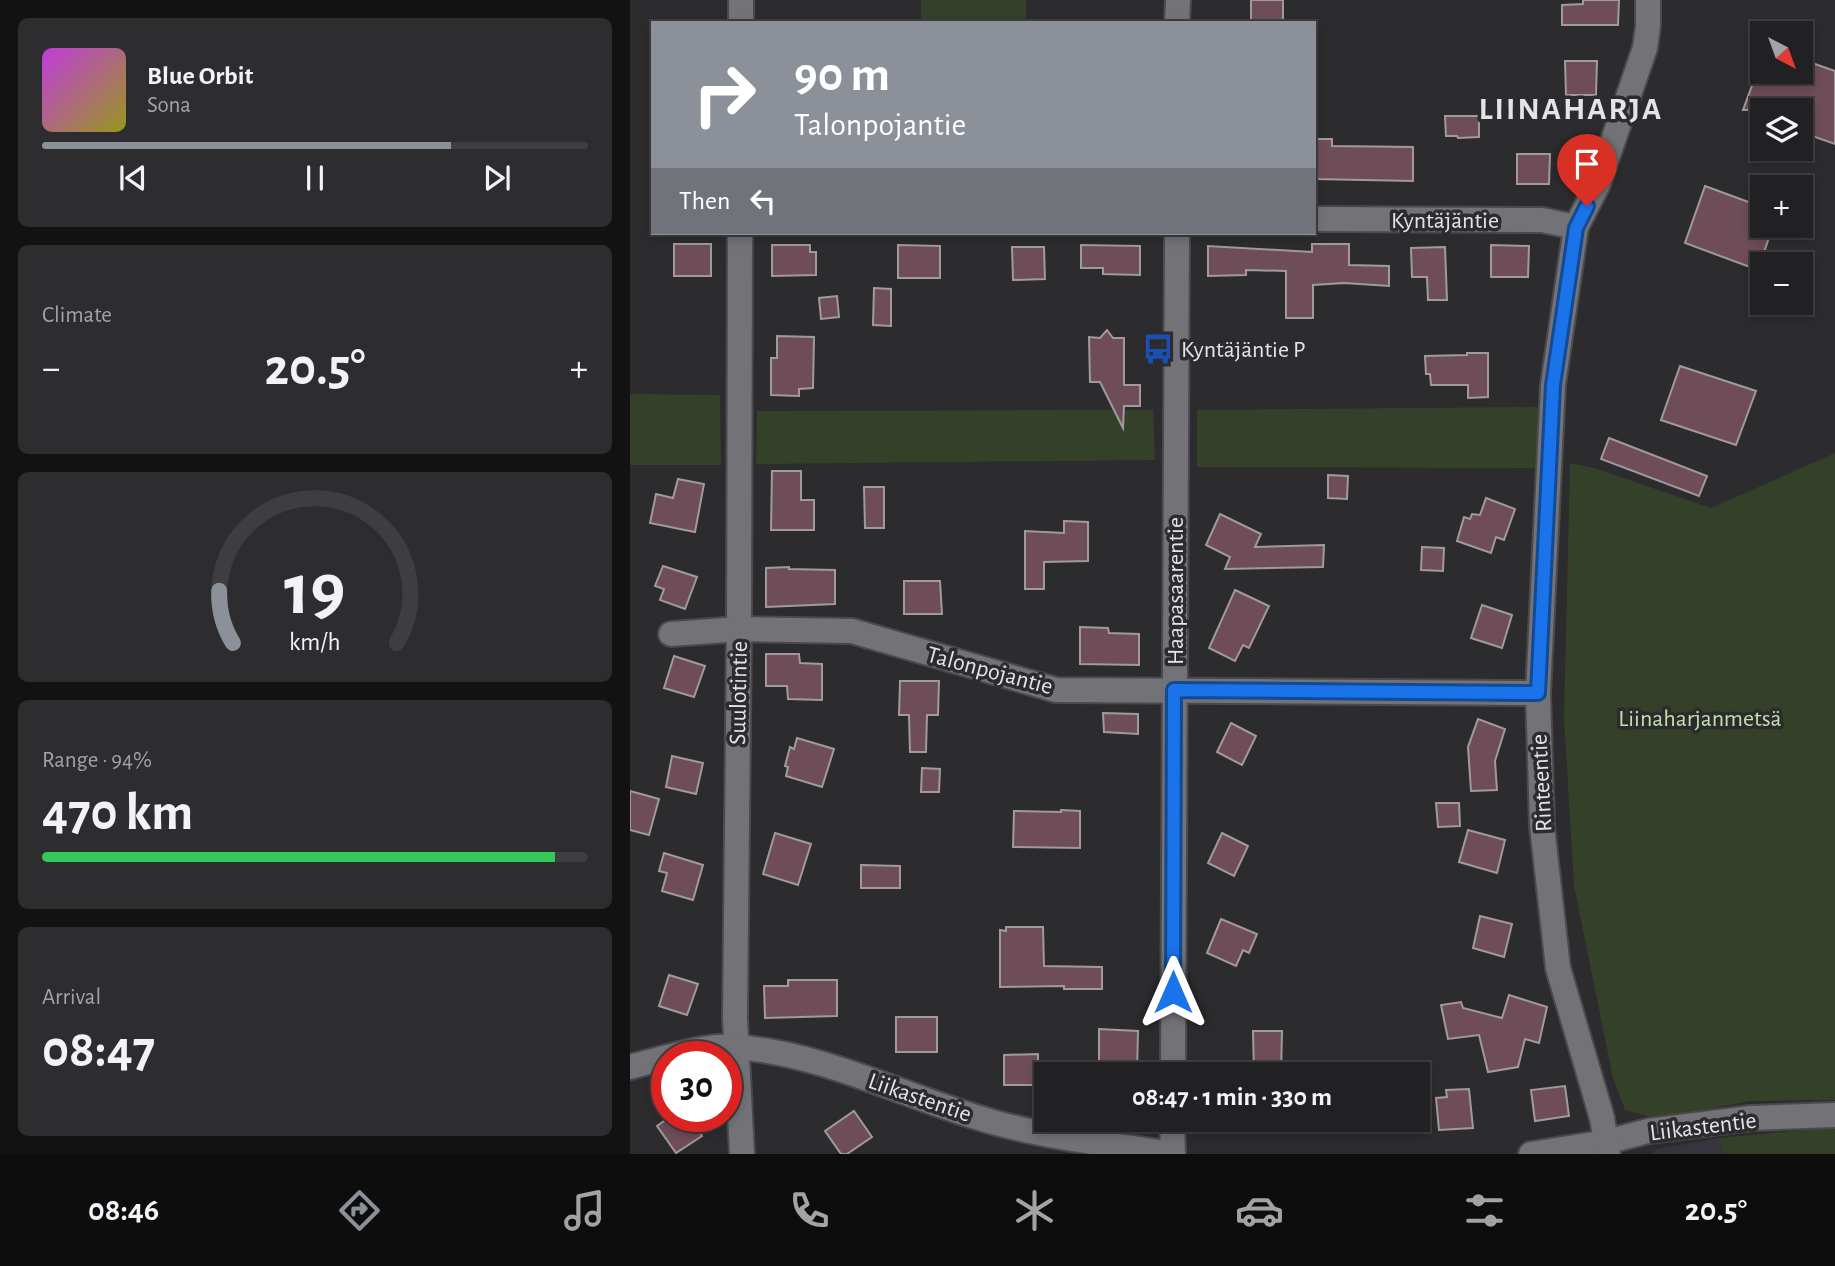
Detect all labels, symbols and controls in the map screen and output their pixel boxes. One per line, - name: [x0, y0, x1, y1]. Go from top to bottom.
- north arrow: [1750, 21, 1813, 84]
- map controls: [1750, 21, 1813, 315]
- icon: right: [679, 49, 770, 140]
- text: 90 m: [794, 51, 890, 100]
- text: Blue Orbit: [147, 63, 253, 89]
- district label: LIINAHARJA: [1479, 93, 1663, 125]
- text: Sona: [147, 94, 191, 117]
- button: layers: [1750, 98, 1813, 161]
- text: Talonpojantie: [794, 109, 966, 141]
- pin: [1557, 134, 1617, 206]
- icon: arrive: [1568, 145, 1606, 183]
- icon: previous: [114, 159, 152, 197]
- icon: pause: [296, 159, 334, 197]
- icon: next: [478, 159, 516, 197]
- button: +: [1750, 175, 1813, 238]
- icon: left: [744, 182, 782, 220]
- text: Then: [679, 188, 730, 214]
- street label: Kyntäjäntie: [1391, 209, 1499, 233]
- button: −: [1750, 252, 1813, 315]
- text: Climate: [42, 304, 112, 327]
- bus stop icon: Kyntäjäntie P: [1141, 332, 1175, 366]
- place label: Kyntäjäntie P: [1181, 338, 1305, 362]
- text: 20.5°: [264, 342, 366, 394]
- text: −: [42, 350, 60, 388]
- text: +: [570, 350, 588, 388]
- street label: Haapasaarentie: [1164, 517, 1188, 665]
- text: 19: [284, 555, 346, 628]
- text: km/h: [289, 630, 341, 655]
- street label: Suulotintie: [726, 641, 752, 745]
- street label: Talonpojantie: [924, 643, 1055, 699]
- park label: Liinaharjanmetsä: [1618, 707, 1782, 731]
- street label: Rinteentie: [1527, 733, 1557, 832]
- text: Range · 94%: [42, 749, 152, 772]
- text: 470 km: [42, 787, 193, 839]
- position arrow: [1136, 955, 1210, 1029]
- text: Arrival: [42, 986, 101, 1009]
- text: 08:47: [42, 1024, 155, 1076]
- speed limit sign: 30: [651, 1041, 742, 1132]
- street label: Liikastentie: [865, 1069, 974, 1127]
- text: 08:47 · 1 min · 330 m: [1132, 1084, 1332, 1110]
- street label: Liikastentie: [1648, 1109, 1758, 1145]
- icon: directions: [335, 1186, 384, 1235]
- icon: music: [560, 1186, 609, 1235]
- icon: phone: [785, 1186, 834, 1235]
- icon: climate: [1010, 1186, 1059, 1235]
- icon: car: [1235, 1186, 1284, 1235]
- icon: filters: [1460, 1186, 1509, 1235]
- text: 08:46: [88, 1194, 159, 1226]
- text: 20.5°: [1685, 1194, 1747, 1226]

